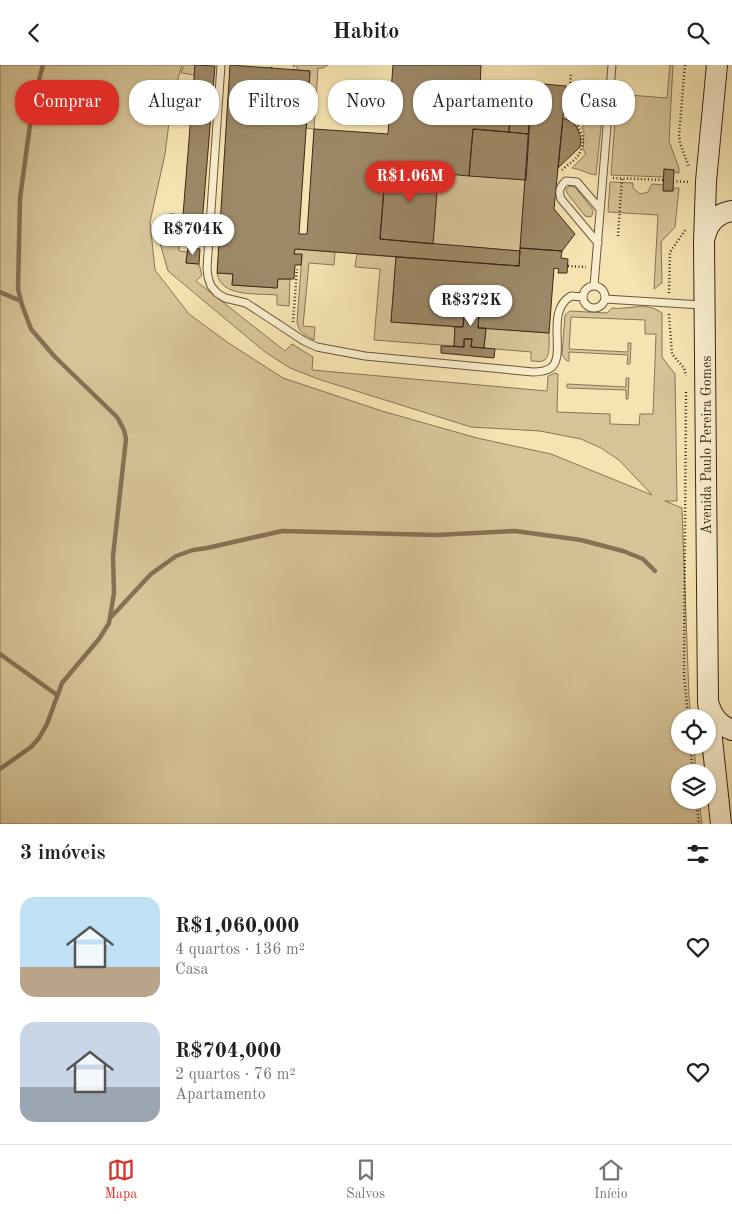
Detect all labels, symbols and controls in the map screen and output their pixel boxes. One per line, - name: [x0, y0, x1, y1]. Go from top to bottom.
- icon: back: [20, 19, 48, 47]
- icon: search: [684, 19, 712, 47]
- text: Habito: [333, 21, 399, 43]
- chip: Comprar: [15, 80, 119, 125]
- chip: Alugar: [129, 80, 219, 125]
- chip: Filtros: [229, 80, 318, 125]
- chip: Novo: [328, 80, 403, 125]
- chip: Apartamento: [413, 80, 552, 125]
- chip: Casa: [562, 80, 635, 125]
- pin: R$1.06M: [364, 161, 456, 203]
- text: R$1.06M: [376, 169, 444, 185]
- pin: R$704K: [152, 213, 234, 256]
- text: R$704K: [162, 222, 224, 238]
- pin: R$372K: [430, 285, 512, 327]
- text: R$372K: [440, 293, 502, 309]
- street label: Avenida Paulo Pereira Gomes: [700, 356, 714, 534]
- map controls: [671, 709, 716, 809]
- button: locate: [671, 709, 716, 754]
- button: layers: [671, 764, 716, 809]
- icon: filters: [684, 840, 712, 868]
- text: 3 imóveis: [20, 843, 105, 864]
- text: R$1,060,000: [175, 916, 300, 937]
- icon: home: [60, 917, 120, 977]
- icon: heart: [684, 933, 712, 961]
- text: 4 quartos · 136 m²: [175, 942, 305, 958]
- text: Casa: [175, 962, 208, 978]
- text: R$704,000: [175, 1041, 281, 1062]
- icon: home: [60, 1042, 120, 1102]
- icon: heart: [684, 1058, 712, 1086]
- text: 2 quartos · 76 m²: [175, 1067, 296, 1083]
- text: Apartamento: [175, 1087, 266, 1103]
- tab: Mapa: [104, 1156, 137, 1203]
- tab: Salvos: [346, 1156, 385, 1203]
- tab: Início: [594, 1156, 628, 1203]

